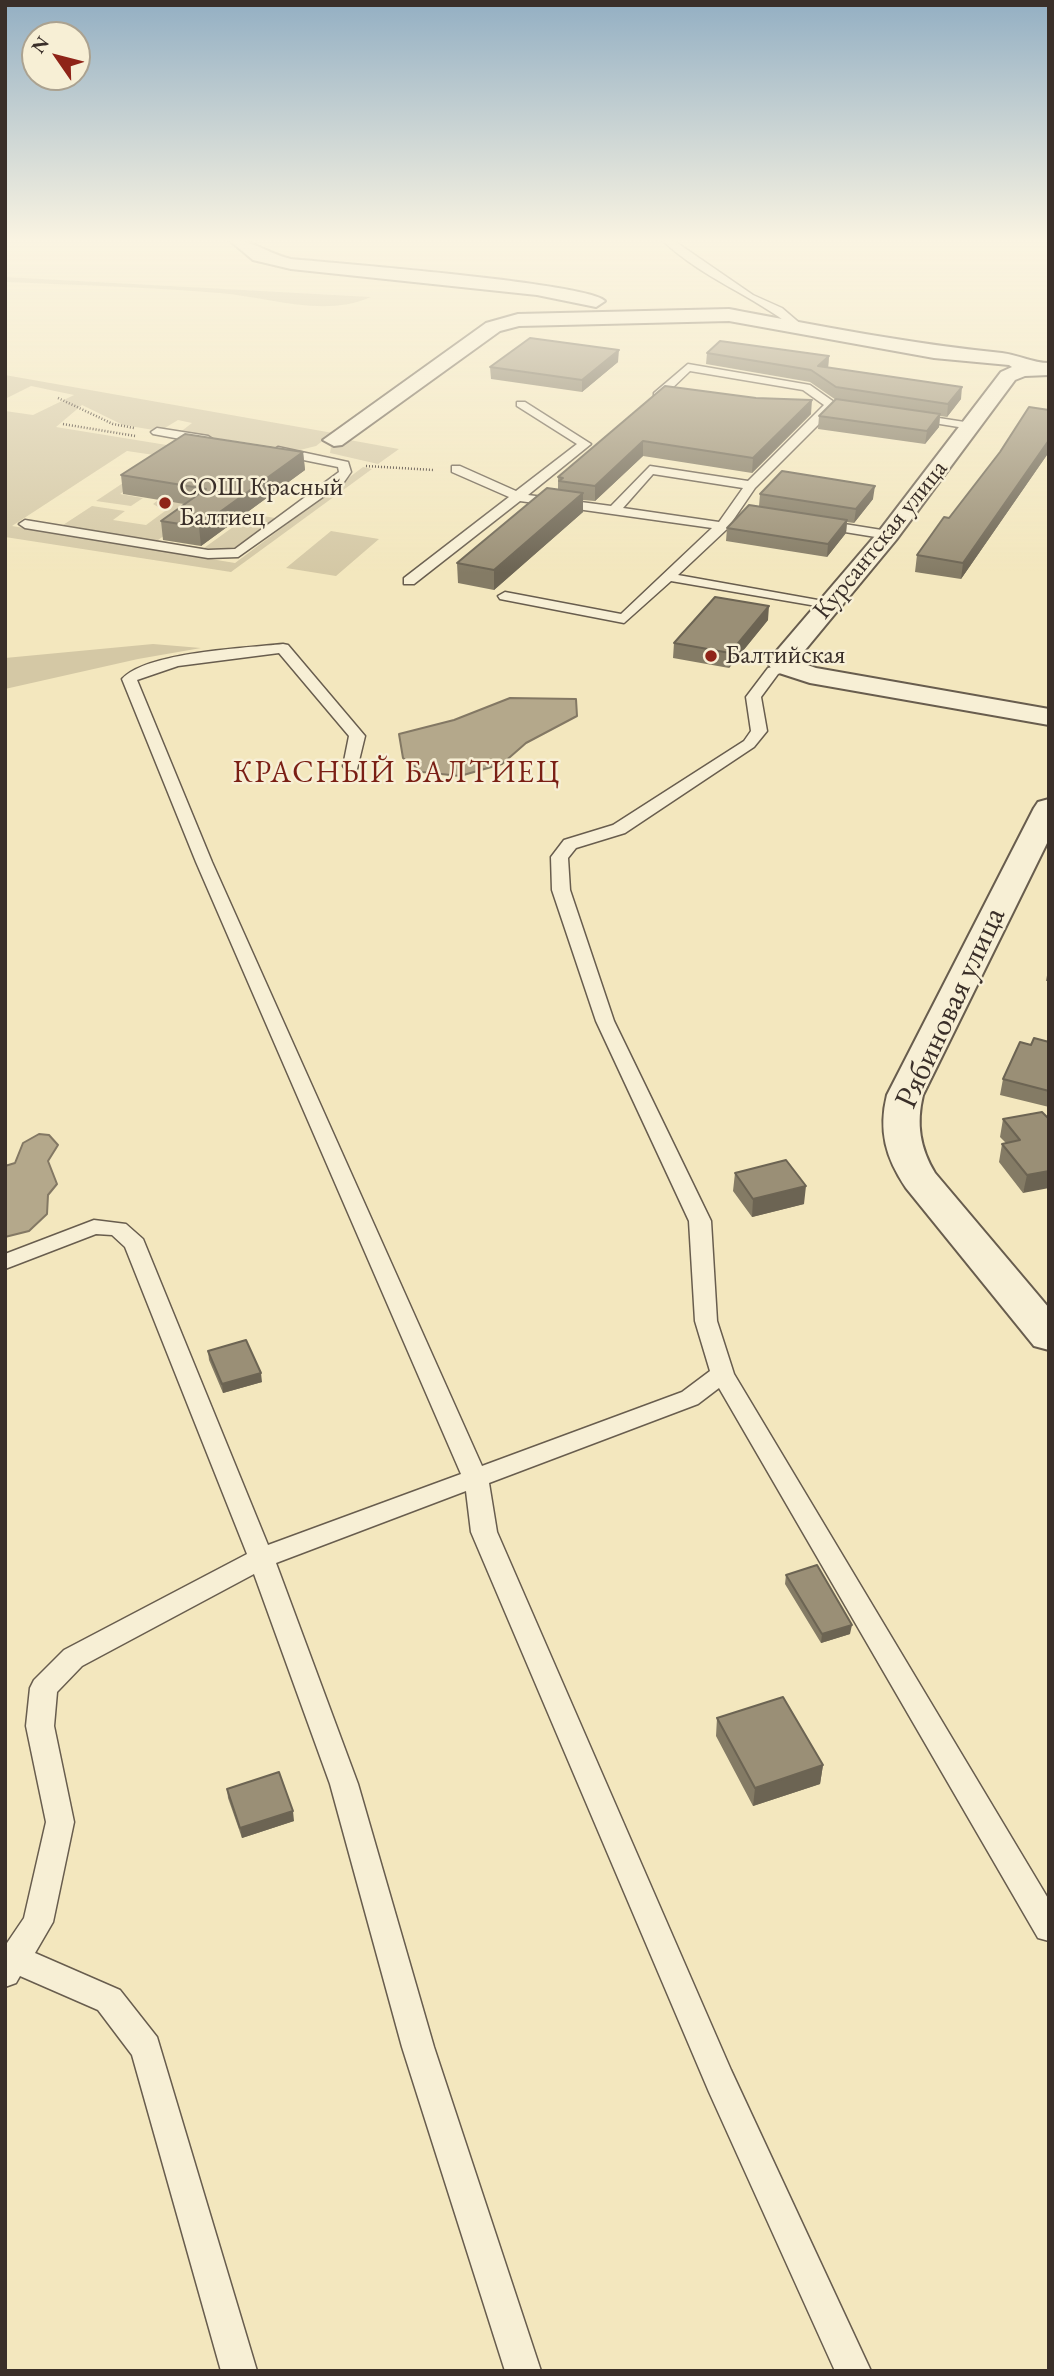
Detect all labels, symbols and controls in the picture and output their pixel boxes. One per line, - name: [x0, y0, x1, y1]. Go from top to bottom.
- north arrow: [21, 21, 91, 91]
- text: N: [25, 31, 55, 58]
- street label: Курсантская улица: [807, 454, 955, 626]
- place label: СОШ Красный Балтиец: [179, 472, 343, 534]
- marker: СОШ Красный Балтиец: [157, 495, 173, 511]
- place label: Балтийская: [725, 640, 845, 672]
- marker: Балтийская: [703, 648, 719, 664]
- district label: КРАСНЫЙ БАЛТИЕЦ: [235, 756, 559, 792]
- street label: Рябиновая улица: [888, 901, 1014, 1115]

